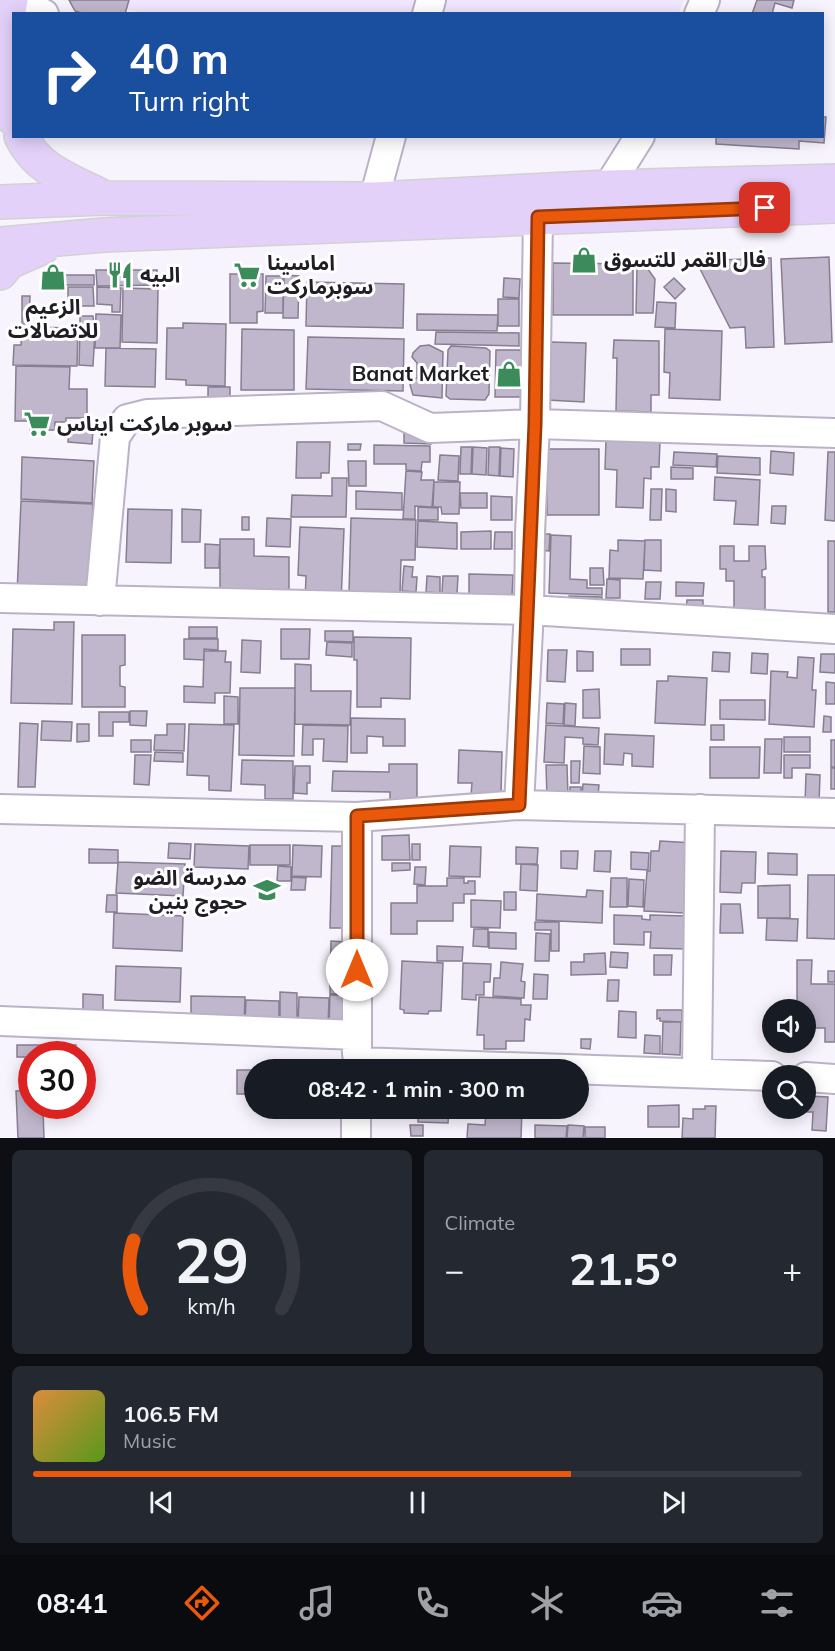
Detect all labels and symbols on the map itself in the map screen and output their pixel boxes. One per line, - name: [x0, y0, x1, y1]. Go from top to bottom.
- pin: [739, 182, 790, 233]
- shop icon: فال القمر للتسوق: [569, 245, 599, 275]
- place label: فال القمر للتسوق: [604, 246, 766, 272]
- place label: اماسينا سوبرماركت: [267, 249, 373, 299]
- restaurant icon: البيه: [105, 260, 135, 290]
- supermarket icon: اماسينا سوبرماركت: [232, 260, 262, 290]
- place label: البيه: [140, 261, 180, 287]
- shop icon: الزعيم للاتصالات: [38, 262, 68, 292]
- place label: الزعيم للاتصالات: [8, 293, 98, 343]
- shop icon: Banat Market: [494, 359, 524, 389]
- place label: Banat Market: [352, 360, 489, 386]
- supermarket icon: سوبر ماركت ايناس: [22, 409, 52, 439]
- place label: سوبر ماركت ايناس: [57, 410, 233, 436]
- place label: مدرسة الضو حجوج بنين: [133, 864, 247, 917]
- school or university icon: مدرسة الضو حجوج بنين: [252, 875, 282, 905]
- position arrow: [325, 938, 389, 1002]
- speed limit sign: 30: [18, 1041, 96, 1119]

